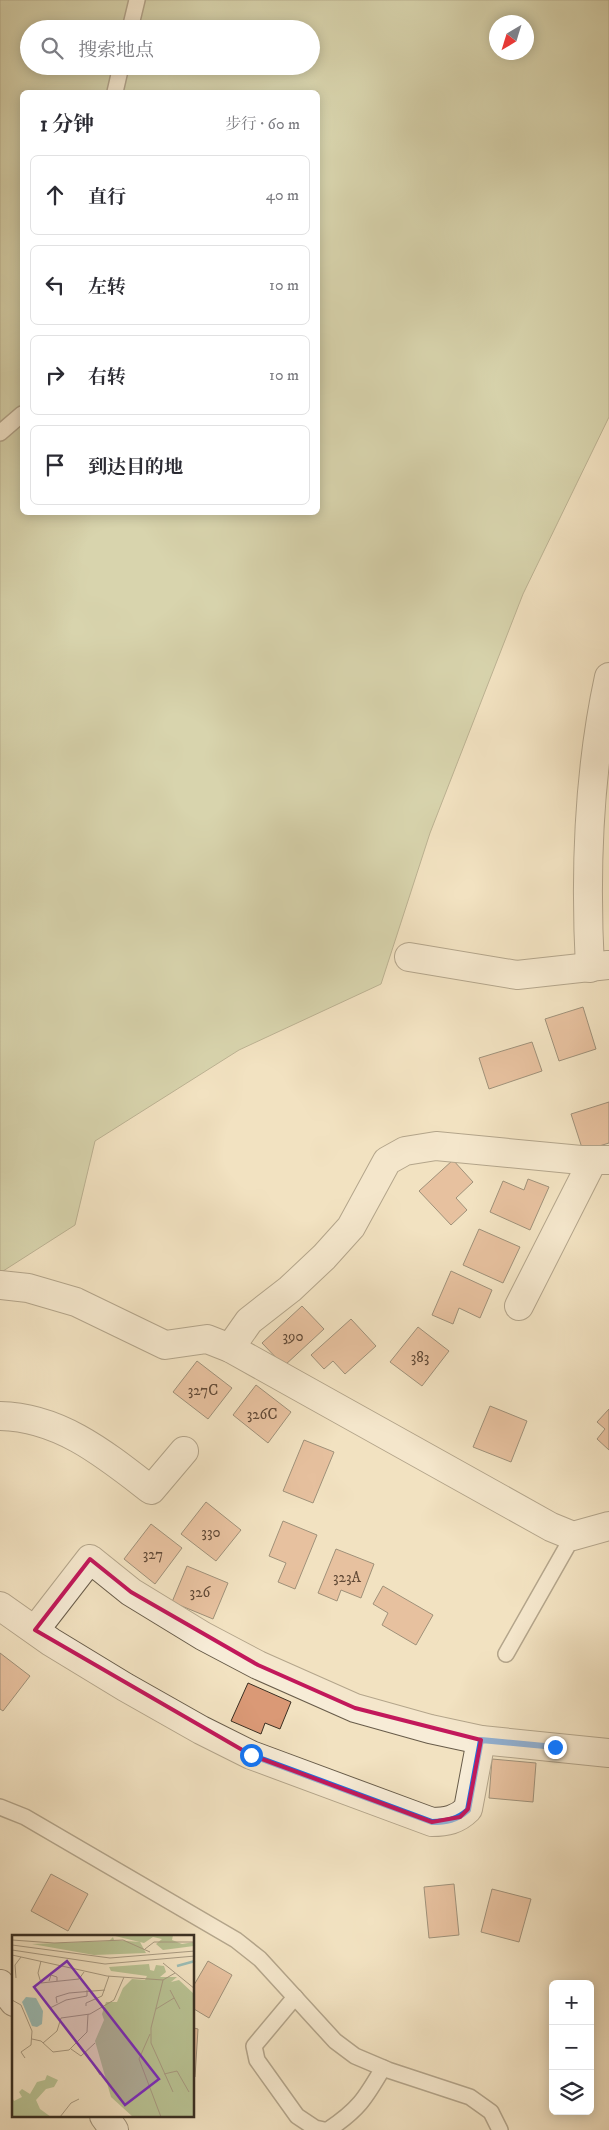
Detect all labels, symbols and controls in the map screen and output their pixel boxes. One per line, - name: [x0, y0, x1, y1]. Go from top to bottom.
- north arrow: [489, 15, 534, 60]
- search box: [20, 20, 320, 75]
- icon: search: [38, 34, 66, 62]
- text: 搜索地点: [78, 39, 154, 62]
- text: 1 分钟: [40, 112, 94, 138]
- text: 步行 · 60 m: [225, 114, 300, 134]
- icon: ahead: [41, 181, 69, 209]
- text: 40 m: [266, 185, 299, 205]
- text: 直行: [88, 186, 126, 209]
- icon: left: [41, 271, 69, 299]
- text: 10 m: [269, 275, 299, 295]
- text: 左转: [88, 276, 126, 299]
- icon: right: [41, 361, 69, 389]
- text: 10 m: [269, 365, 299, 385]
- text: 右转: [88, 366, 126, 389]
- icon: arrive: [41, 451, 69, 479]
- text: 到达目的地: [88, 456, 183, 479]
- house number: 390: [282, 1327, 304, 1346]
- house number: 383: [411, 1348, 429, 1367]
- house number: 327C: [188, 1381, 218, 1400]
- house number: 326C: [247, 1405, 277, 1424]
- house number: 330: [201, 1523, 221, 1542]
- house number: 327: [143, 1545, 163, 1564]
- house number: 323A: [333, 1568, 361, 1587]
- house number: 326: [190, 1583, 212, 1602]
- route end: [544, 1736, 567, 1759]
- route start: [240, 1744, 263, 1767]
- inset map: [12, 1935, 195, 2118]
- map controls: [549, 1980, 594, 2115]
- button: +: [549, 1980, 594, 2025]
- button: −: [549, 2025, 594, 2070]
- button: layers: [549, 2070, 594, 2115]

